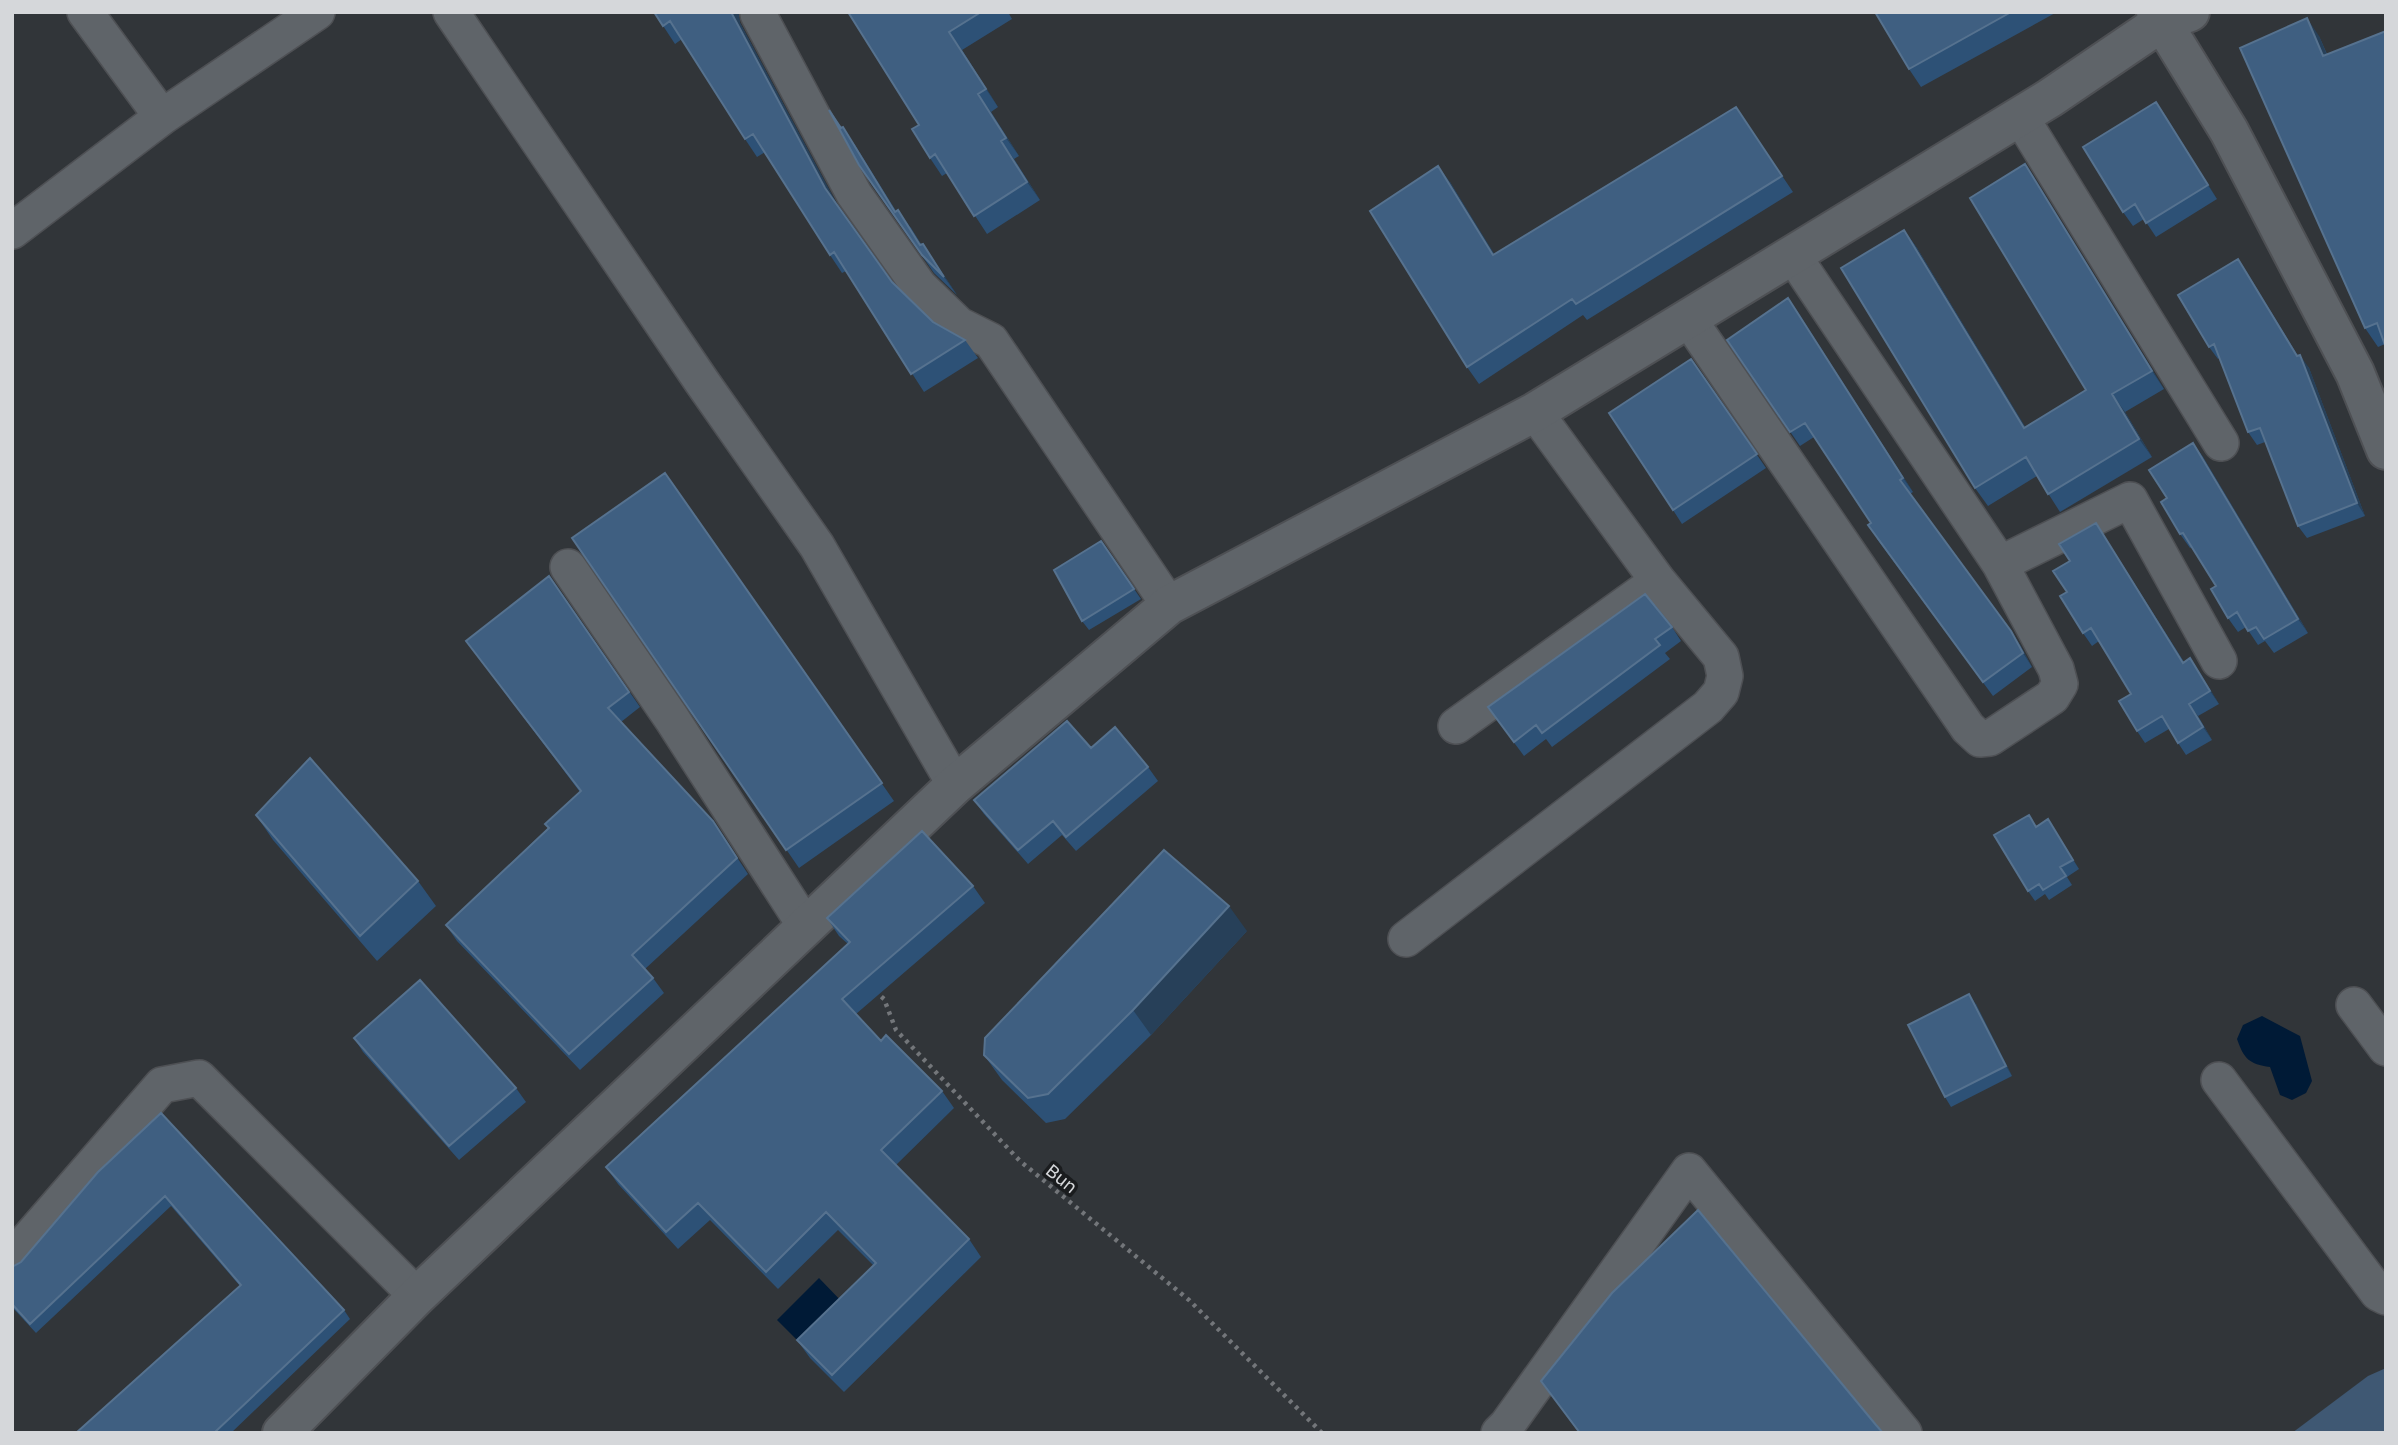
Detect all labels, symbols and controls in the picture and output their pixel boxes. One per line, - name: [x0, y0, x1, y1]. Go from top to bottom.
- street label: Bun: [1042, 1159, 1082, 1197]

